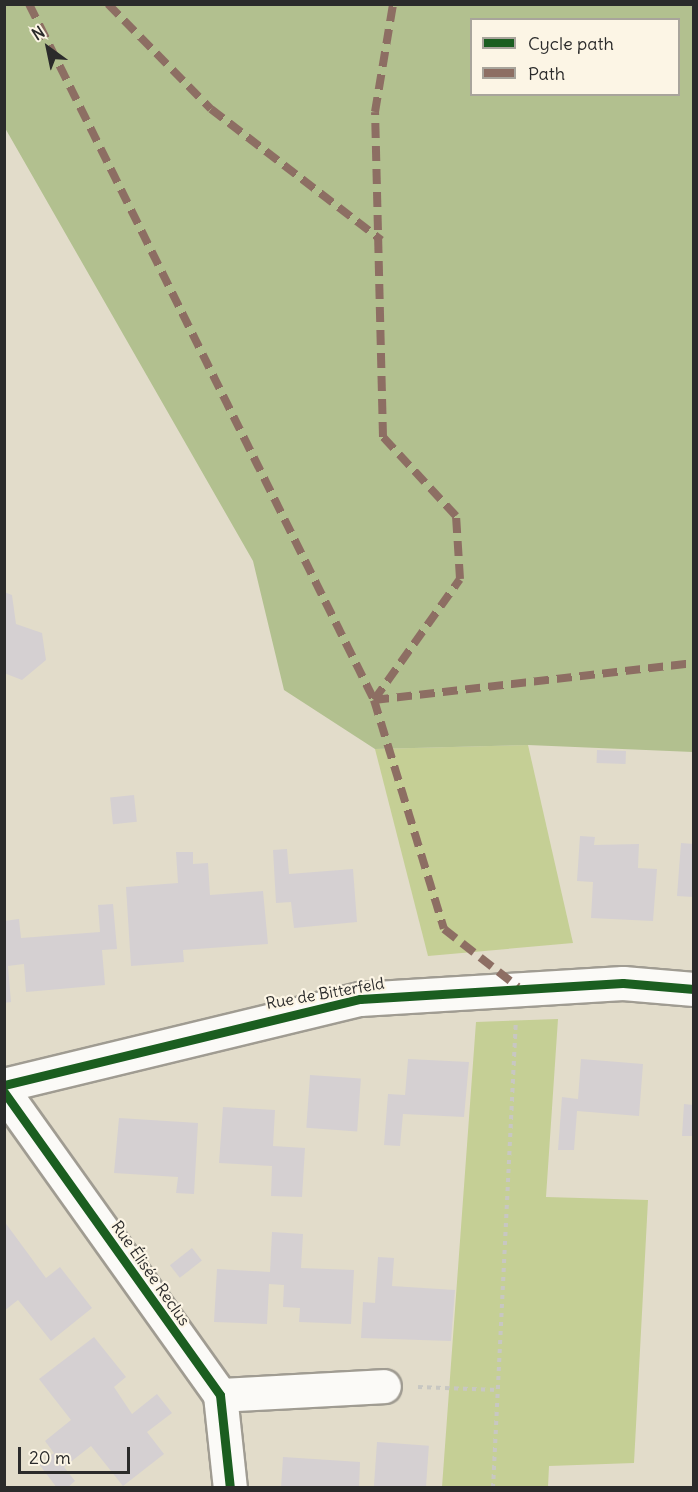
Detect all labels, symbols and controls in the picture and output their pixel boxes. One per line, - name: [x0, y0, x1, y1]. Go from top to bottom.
- north arrow: [18, 18, 78, 78]
- legend: [470, 18, 680, 96]
- text: N: [28, 22, 48, 44]
- text: Cycle path: [528, 32, 614, 55]
- text: Path: [528, 62, 565, 85]
- street label: Rue de Bitterfeld: [264, 973, 386, 1013]
- street label: Rue Élisée Reclus: [108, 1217, 194, 1329]
- scale bar: [21, 1435, 134, 1473]
- text: 20 m: [29, 1446, 71, 1469]

